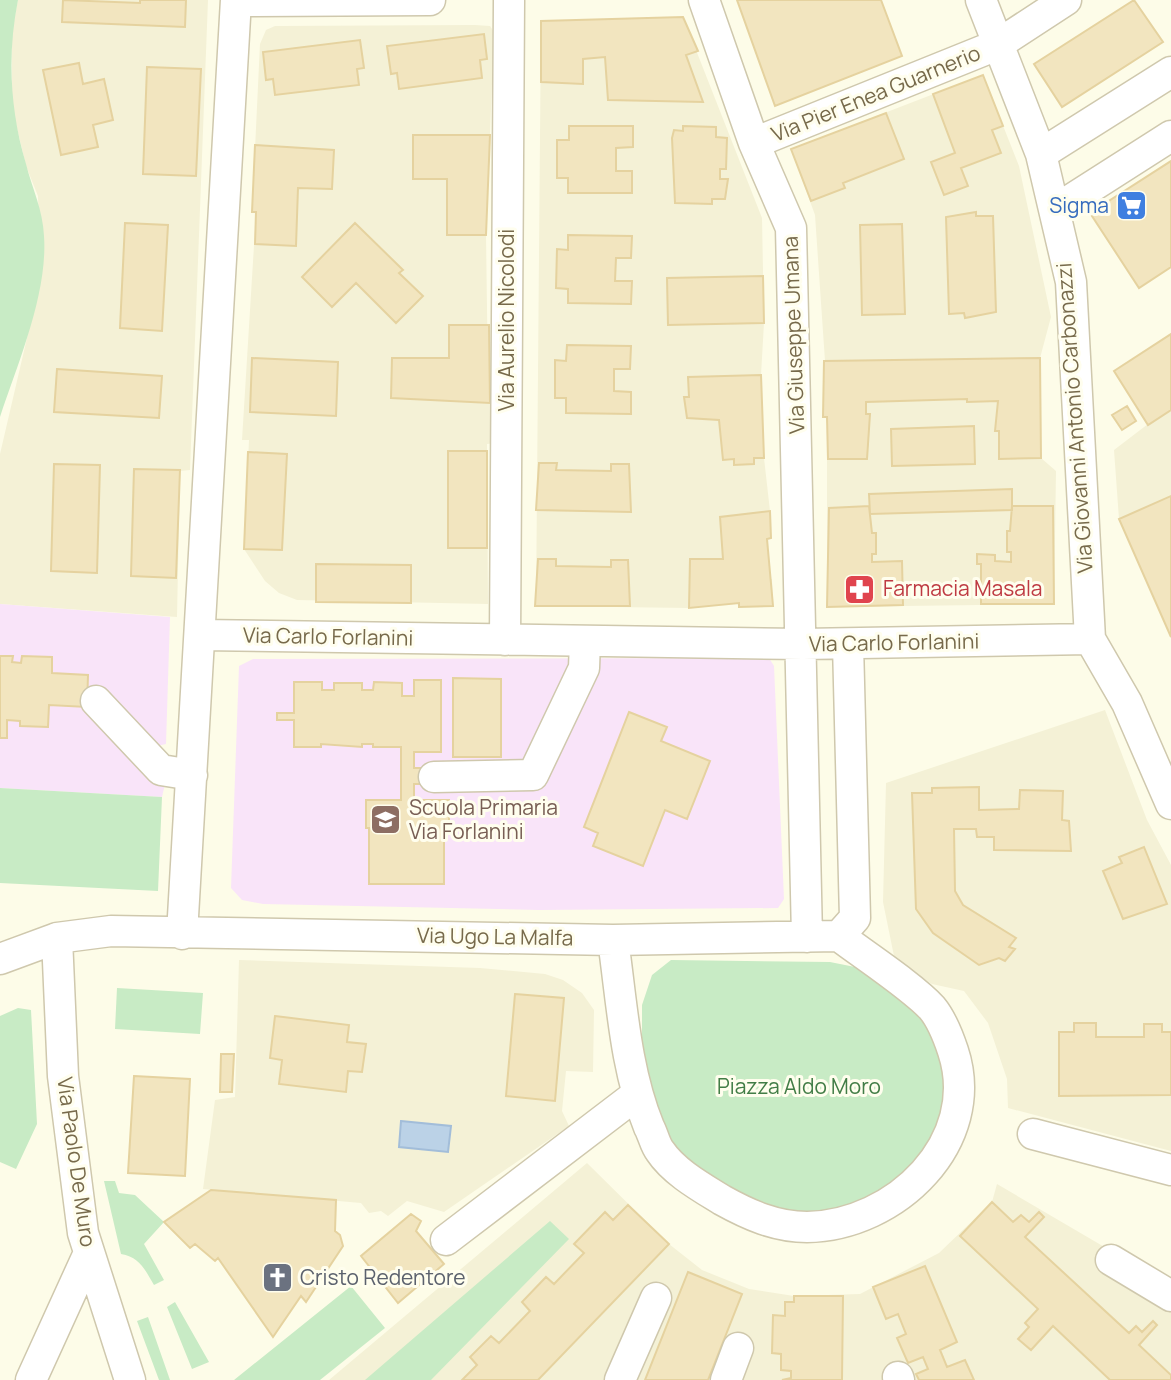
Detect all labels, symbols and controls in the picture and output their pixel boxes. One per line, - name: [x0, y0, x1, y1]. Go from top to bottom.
- street label: Via Pier Enea Guarnerio: [767, 38, 984, 148]
- supermarket icon: Sigma: [1115, 189, 1149, 223]
- place label: Sigma: [1049, 191, 1109, 219]
- street label: Via Aurelio Nicolodi: [492, 229, 520, 411]
- street label: Via Giuseppe Umana: [776, 236, 810, 434]
- street label: Via Giovanni Antonio Carbonazzi: [1049, 262, 1099, 574]
- pharmacy icon: Farmacia Masala: [843, 572, 877, 606]
- place label: Farmacia Masala: [883, 574, 1043, 602]
- street label: Via Carlo Forlanini: [243, 621, 413, 651]
- street label: Via Carlo Forlanini: [809, 627, 979, 657]
- place label: Scuola Primaria Via Forlanini: [409, 793, 558, 845]
- school or university icon: Scuola Primaria Via Forlanini: [369, 803, 403, 837]
- street label: Via Ugo La Malfa: [417, 921, 573, 951]
- park label: Piazza Aldo Moro: [717, 1072, 881, 1100]
- street label: Via Paolo De Muro: [51, 1075, 103, 1249]
- church icon: Cristo Redentore: [260, 1261, 294, 1295]
- place label: Cristo Redentore: [300, 1263, 466, 1291]

